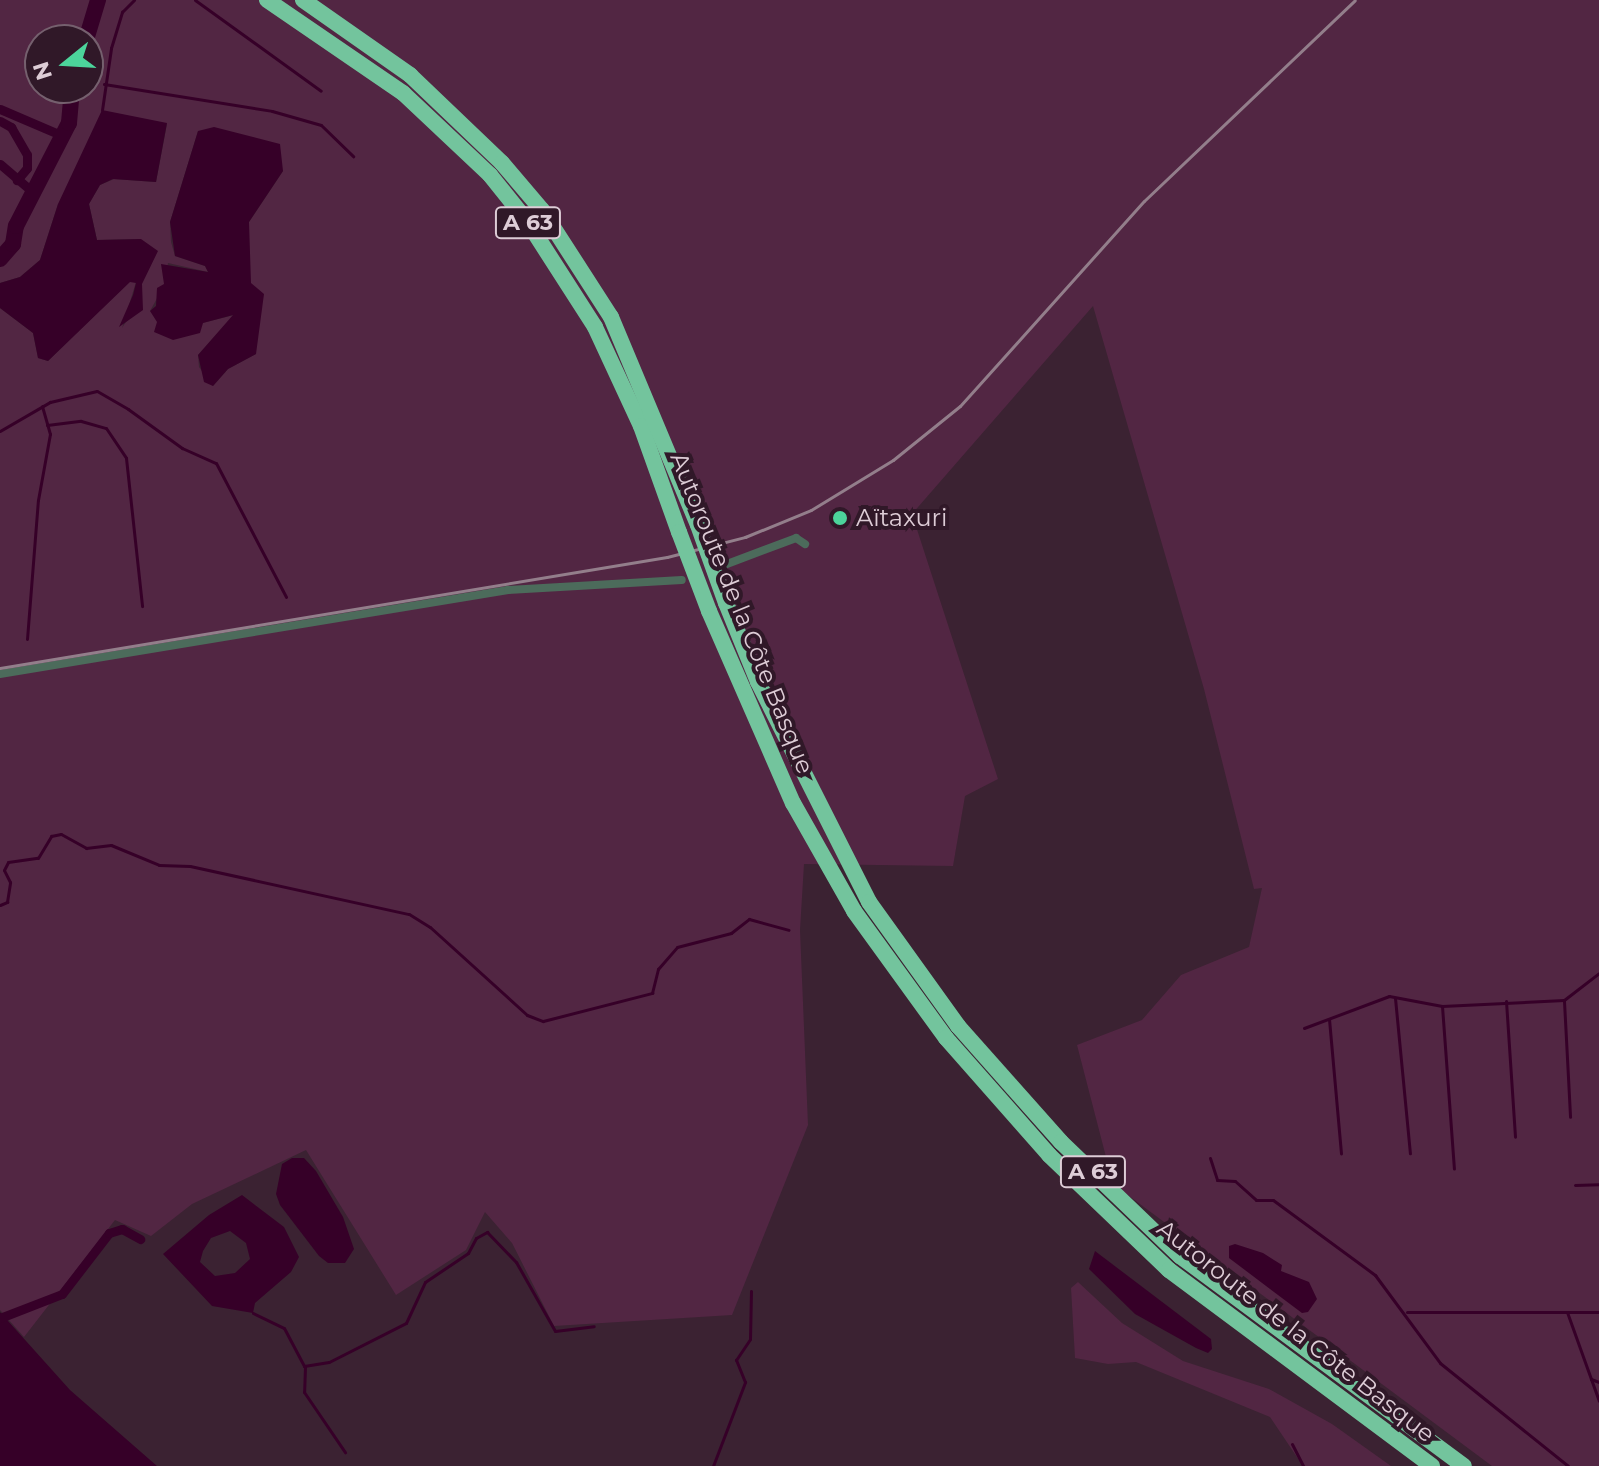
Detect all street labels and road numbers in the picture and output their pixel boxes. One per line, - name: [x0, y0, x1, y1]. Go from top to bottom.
- road number: A 63: [494, 205, 562, 241]
- street label: Autoroute de la Côte Basque: [664, 448, 820, 778]
- road number: A 63: [1059, 1154, 1127, 1190]
- street label: Autoroute de la Côte Basque: [1151, 1214, 1441, 1448]

